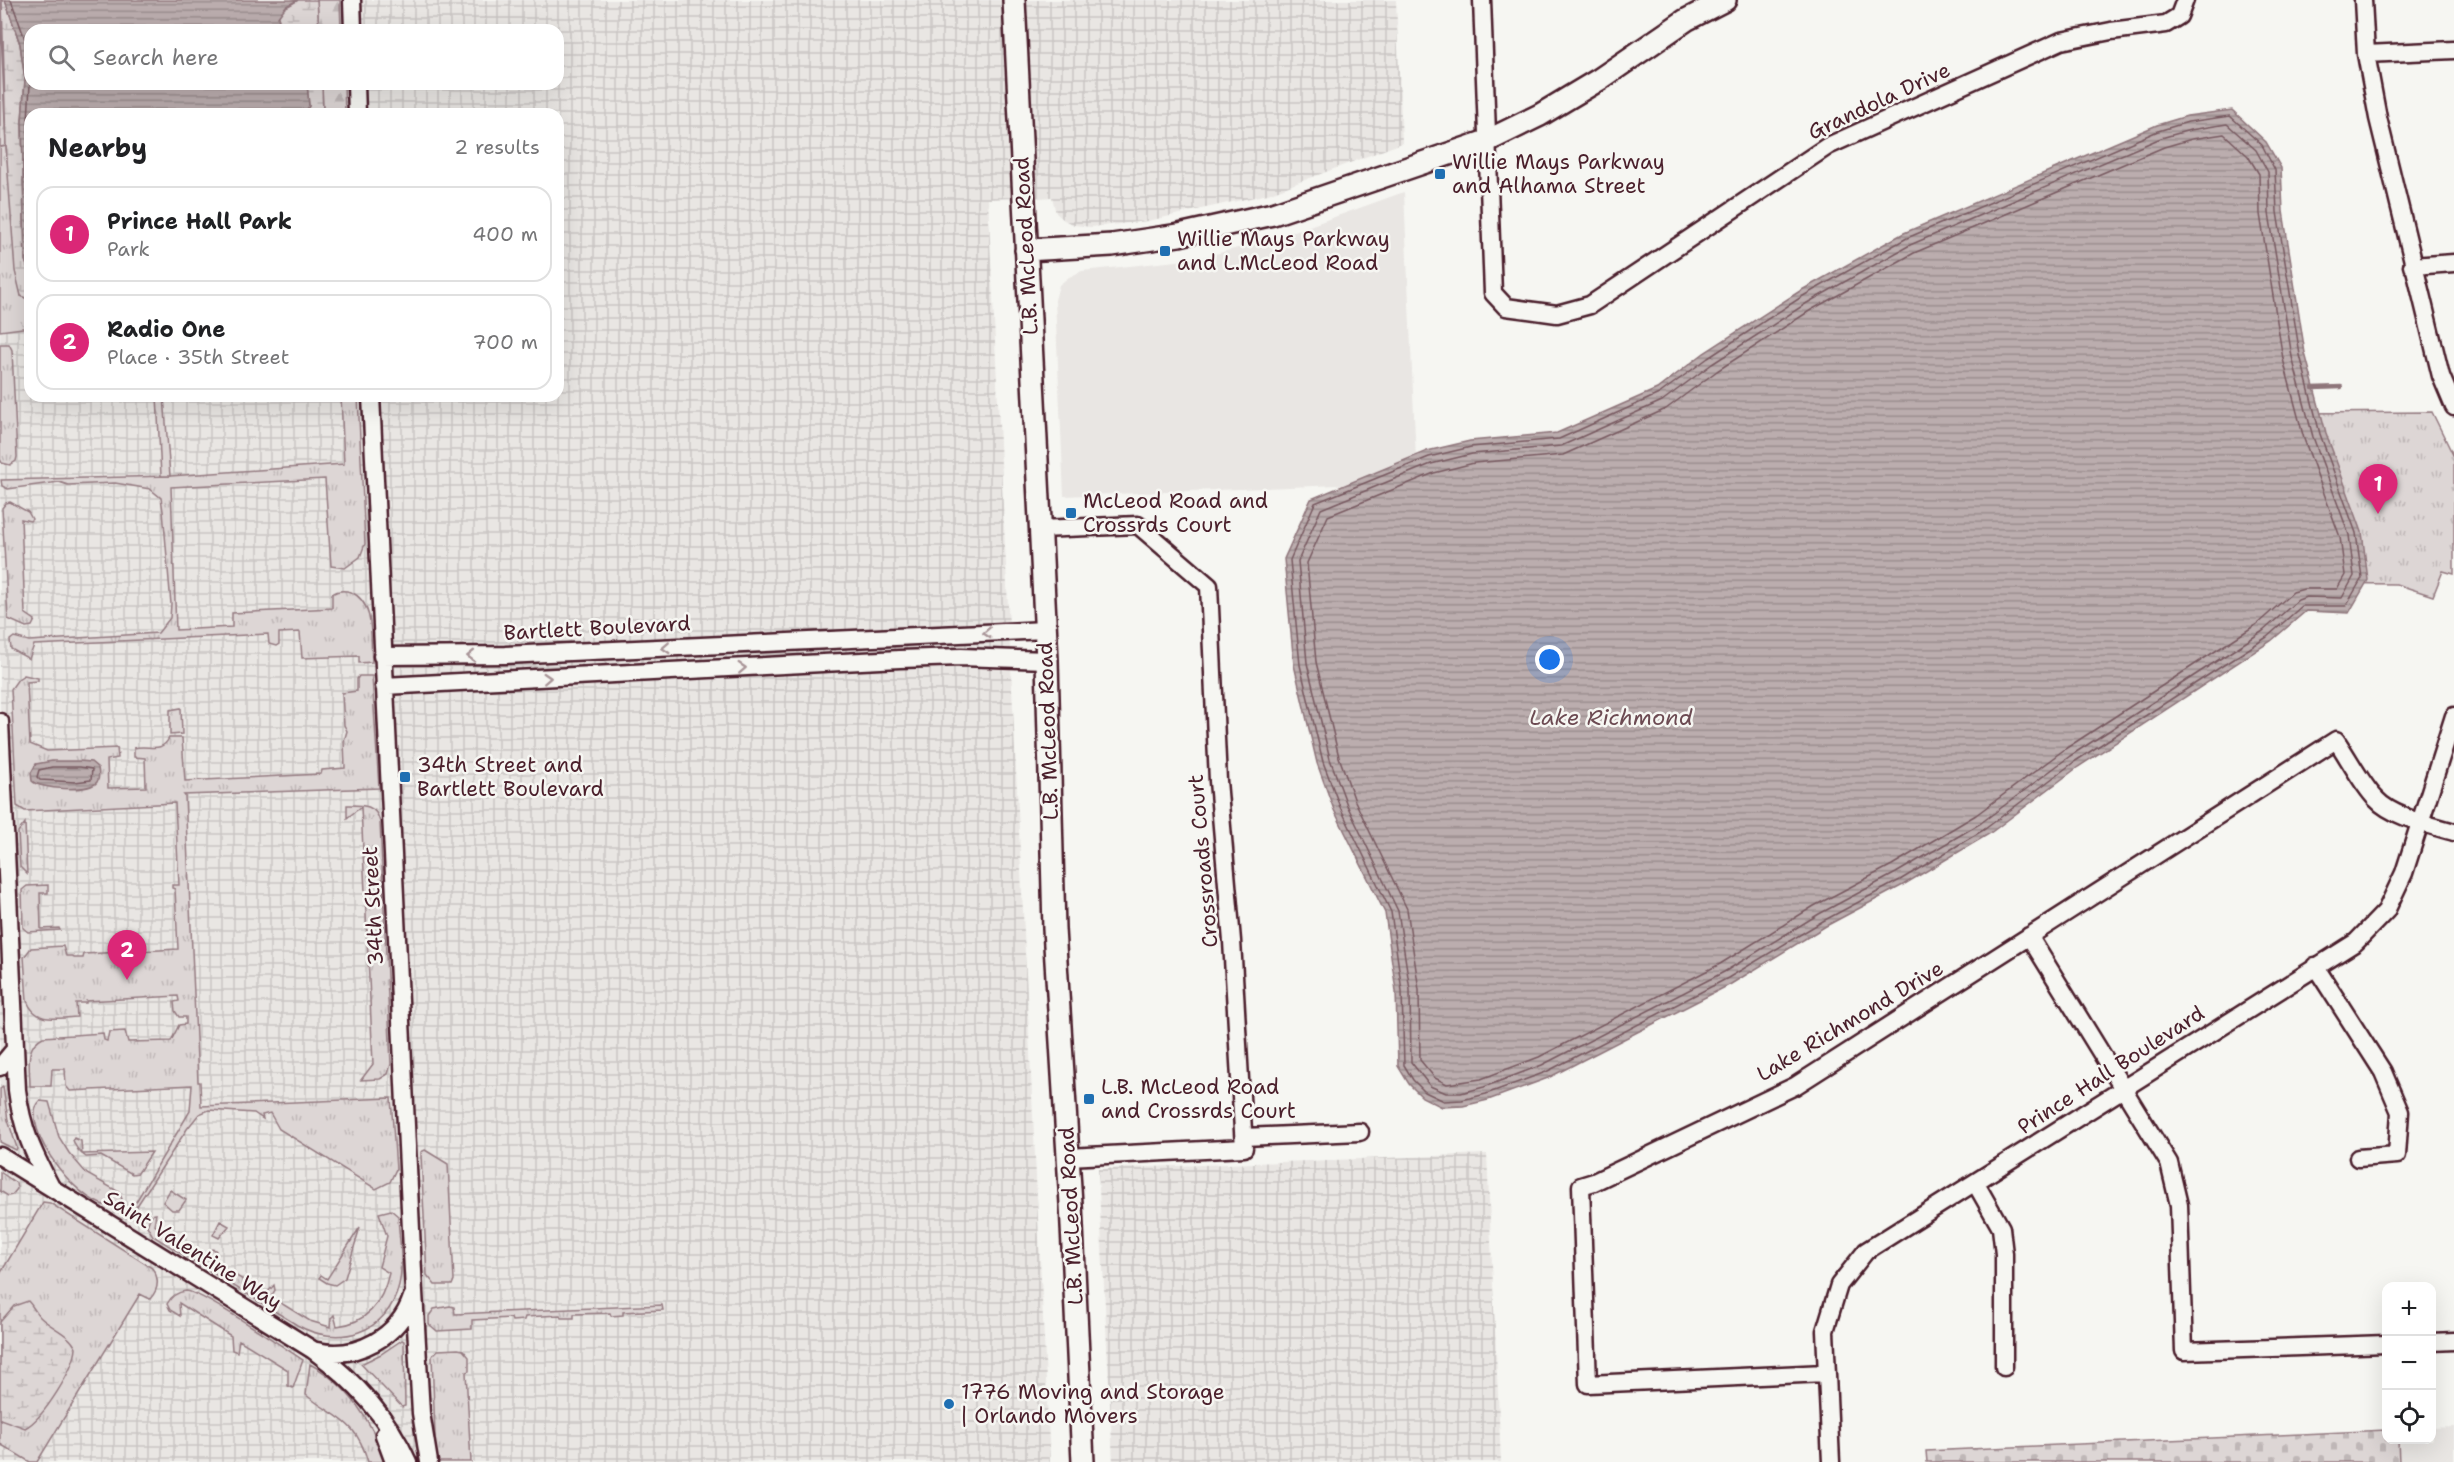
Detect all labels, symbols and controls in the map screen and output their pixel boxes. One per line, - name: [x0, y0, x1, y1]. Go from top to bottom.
- search box: [24, 24, 564, 90]
- icon: search: [45, 41, 78, 74]
- text: Search here: [93, 43, 219, 72]
- street label: Grandola Drive: [1803, 56, 1955, 146]
- text: Nearby: [48, 130, 147, 165]
- text: 2 results: [454, 134, 540, 160]
- place label: Willie Mays Parkway and Alhama Street: [1452, 148, 1665, 200]
- street label: L.B. McLeod Road: [1007, 156, 1045, 336]
- marker: Willie Mays Parkway and Alhama Street: [1433, 167, 1447, 181]
- text: Prince Hall Park: [107, 207, 292, 236]
- text: 1: [65, 221, 74, 247]
- text: 400 m: [472, 221, 538, 247]
- place label: Willie Mays Parkway and L.McLeod Road: [1177, 225, 1390, 277]
- text: Park: [107, 236, 150, 262]
- marker: Willie Mays Parkway and L.McLeod Road: [1158, 244, 1172, 258]
- text: Radio One: [107, 315, 225, 344]
- text: 2: [63, 329, 77, 355]
- text: 700 m: [473, 329, 538, 355]
- text: Place · 35th Street: [107, 344, 289, 370]
- pin: 1: [2358, 464, 2398, 514]
- place label: McLeod Road and Crossrds Court: [1083, 487, 1268, 539]
- marker: McLeod Road and Crossrds Court: [1064, 506, 1078, 520]
- street label: Bartlett Boulevard: [503, 609, 691, 647]
- one-way arrow: [982, 626, 991, 639]
- one-way arrow: [662, 641, 671, 654]
- street label: L.B. McLeod Road: [1031, 641, 1065, 821]
- your location: [1535, 645, 1564, 674]
- one-way arrow: [467, 649, 476, 662]
- one-way arrow: [738, 662, 747, 675]
- one-way arrow: [543, 671, 552, 684]
- water label: Lake Richmond: [1529, 703, 1693, 732]
- place label: 34th Street and Bartlett Boulevard: [417, 751, 604, 803]
- marker: 34th Street and Bartlett Boulevard: [398, 770, 412, 784]
- street label: Crossroads Court: [1181, 773, 1225, 949]
- street label: 34th Street: [356, 846, 390, 966]
- pin: 2: [108, 930, 146, 980]
- street label: Lake Richmond Drive: [1751, 954, 1949, 1088]
- street label: Prince Hall Boulevard: [2012, 999, 2210, 1141]
- place label: L.B. McLeod Road and Crossrds Court: [1101, 1073, 1296, 1125]
- marker: L.B. McLeod Road and Crossrds Court: [1082, 1092, 1096, 1106]
- street label: L.B. McLeod Road: [1052, 1126, 1090, 1306]
- street label: Saint Valentine Way: [99, 1184, 287, 1316]
- map controls: [2382, 1282, 2436, 1444]
- button: +: [2382, 1282, 2436, 1336]
- button: −: [2382, 1336, 2436, 1390]
- place label: 1776 Moving and Storage | Orlando Movers: [961, 1378, 1225, 1430]
- button: locate: [2382, 1390, 2436, 1444]
- marker: 1776 Moving and Storage | Orlando Movers: [942, 1397, 956, 1411]

